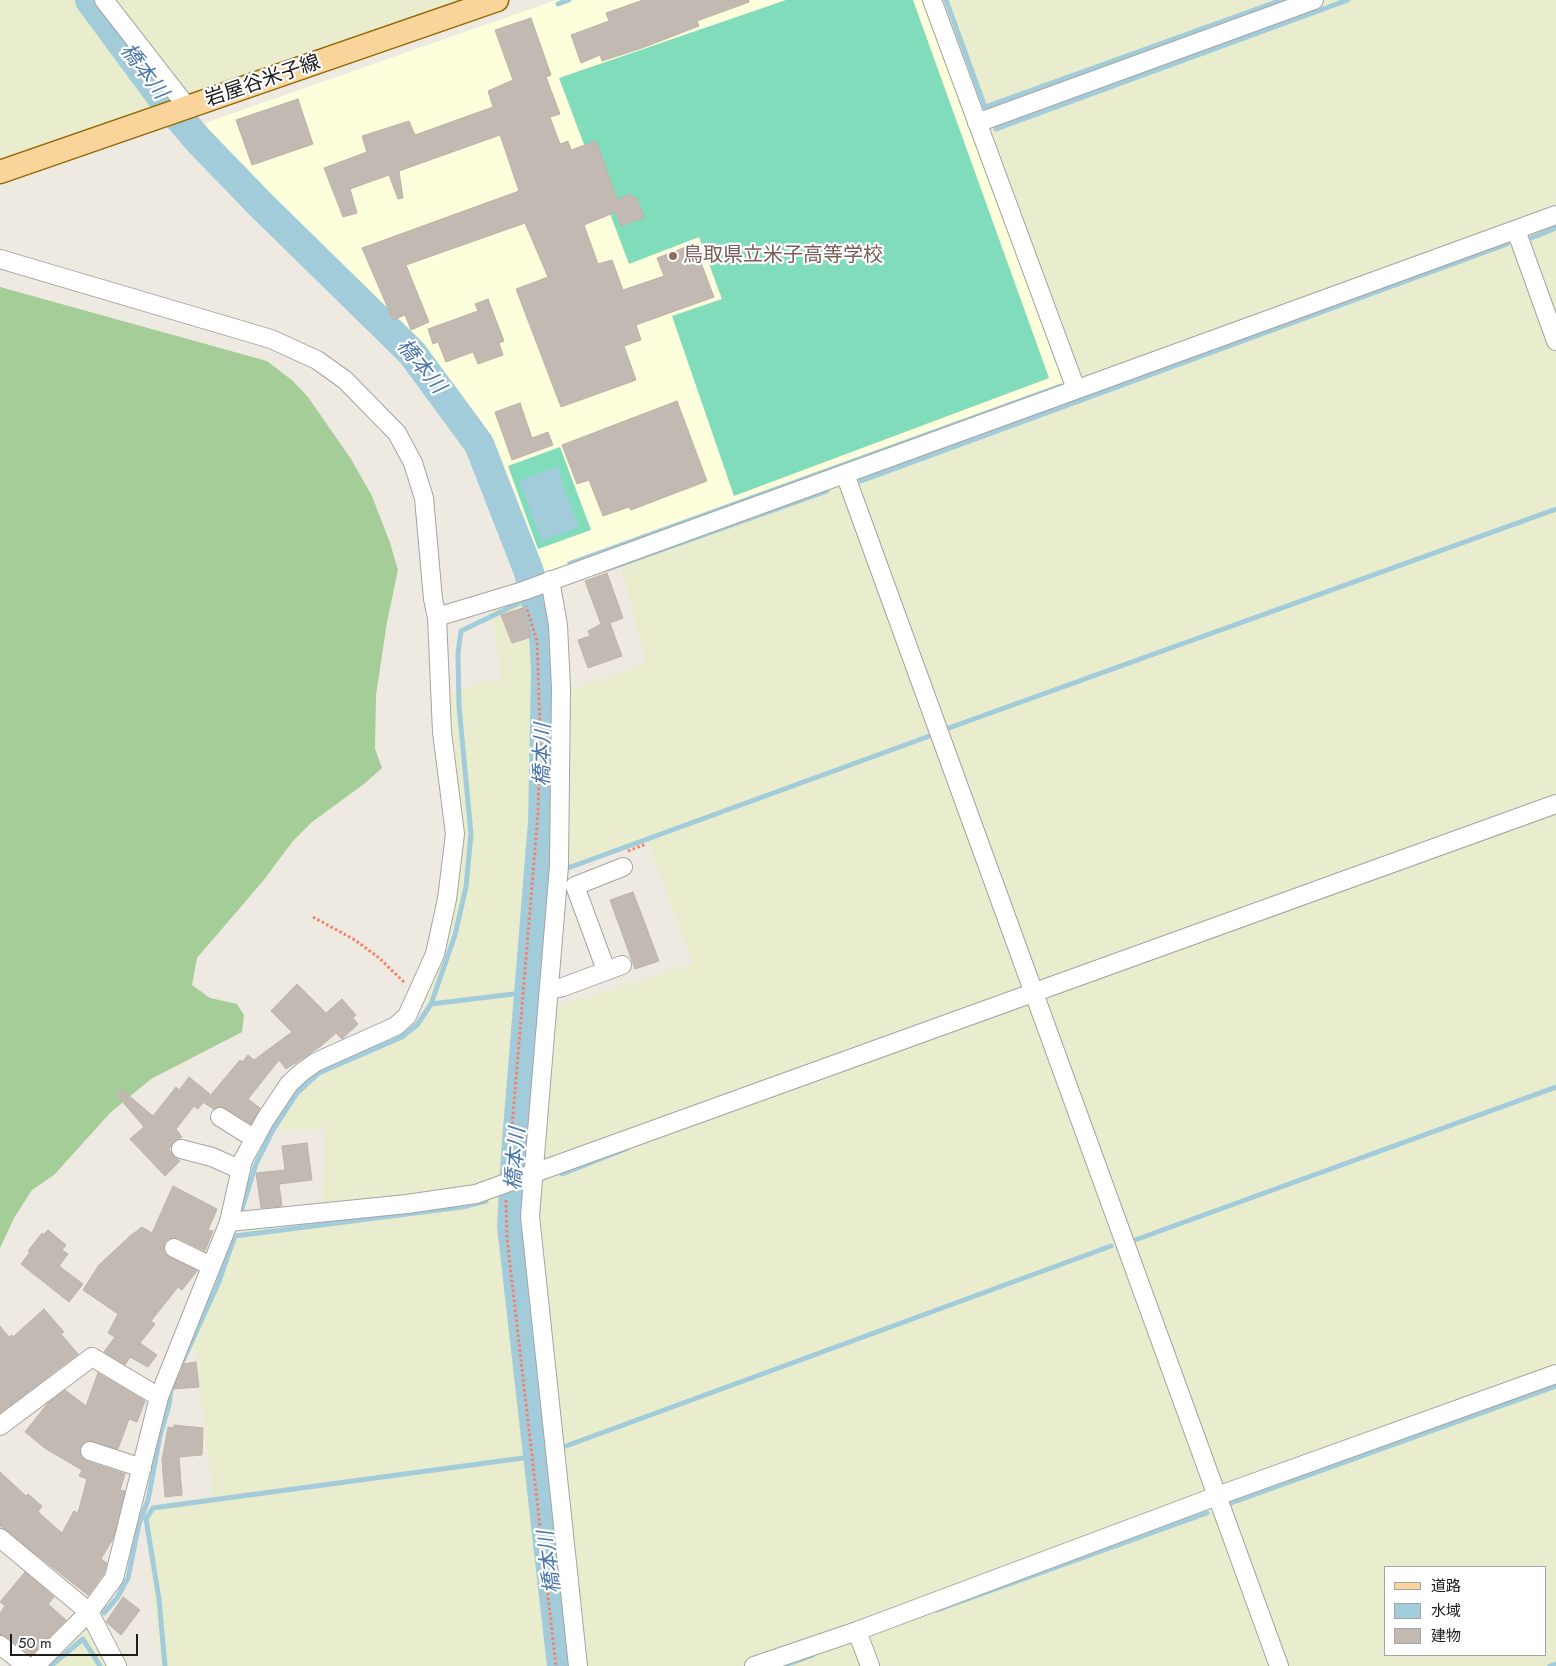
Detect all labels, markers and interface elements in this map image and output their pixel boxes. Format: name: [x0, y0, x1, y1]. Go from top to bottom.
water label: 橋本川: [114, 39, 172, 105]
street label: 岩屋谷米子線: [202, 51, 324, 113]
place label: 鳥取県立米子高等学校: [683, 244, 883, 268]
marker: 鳥取県立米子高等学校: [667, 250, 679, 262]
water label: 橋本川: [390, 335, 450, 399]
water label: 橋本川: [531, 723, 557, 787]
water label: 橋本川: [502, 1127, 532, 1191]
water label: 橋本川: [535, 1529, 567, 1595]
legend: [1384, 1566, 1546, 1656]
text: 道路: [1431, 1575, 1461, 1597]
text: 水域: [1431, 1600, 1461, 1622]
scale bar: [12, 1624, 140, 1656]
text: 建物: [1431, 1625, 1461, 1647]
text: 50 m: [18, 1632, 52, 1654]

